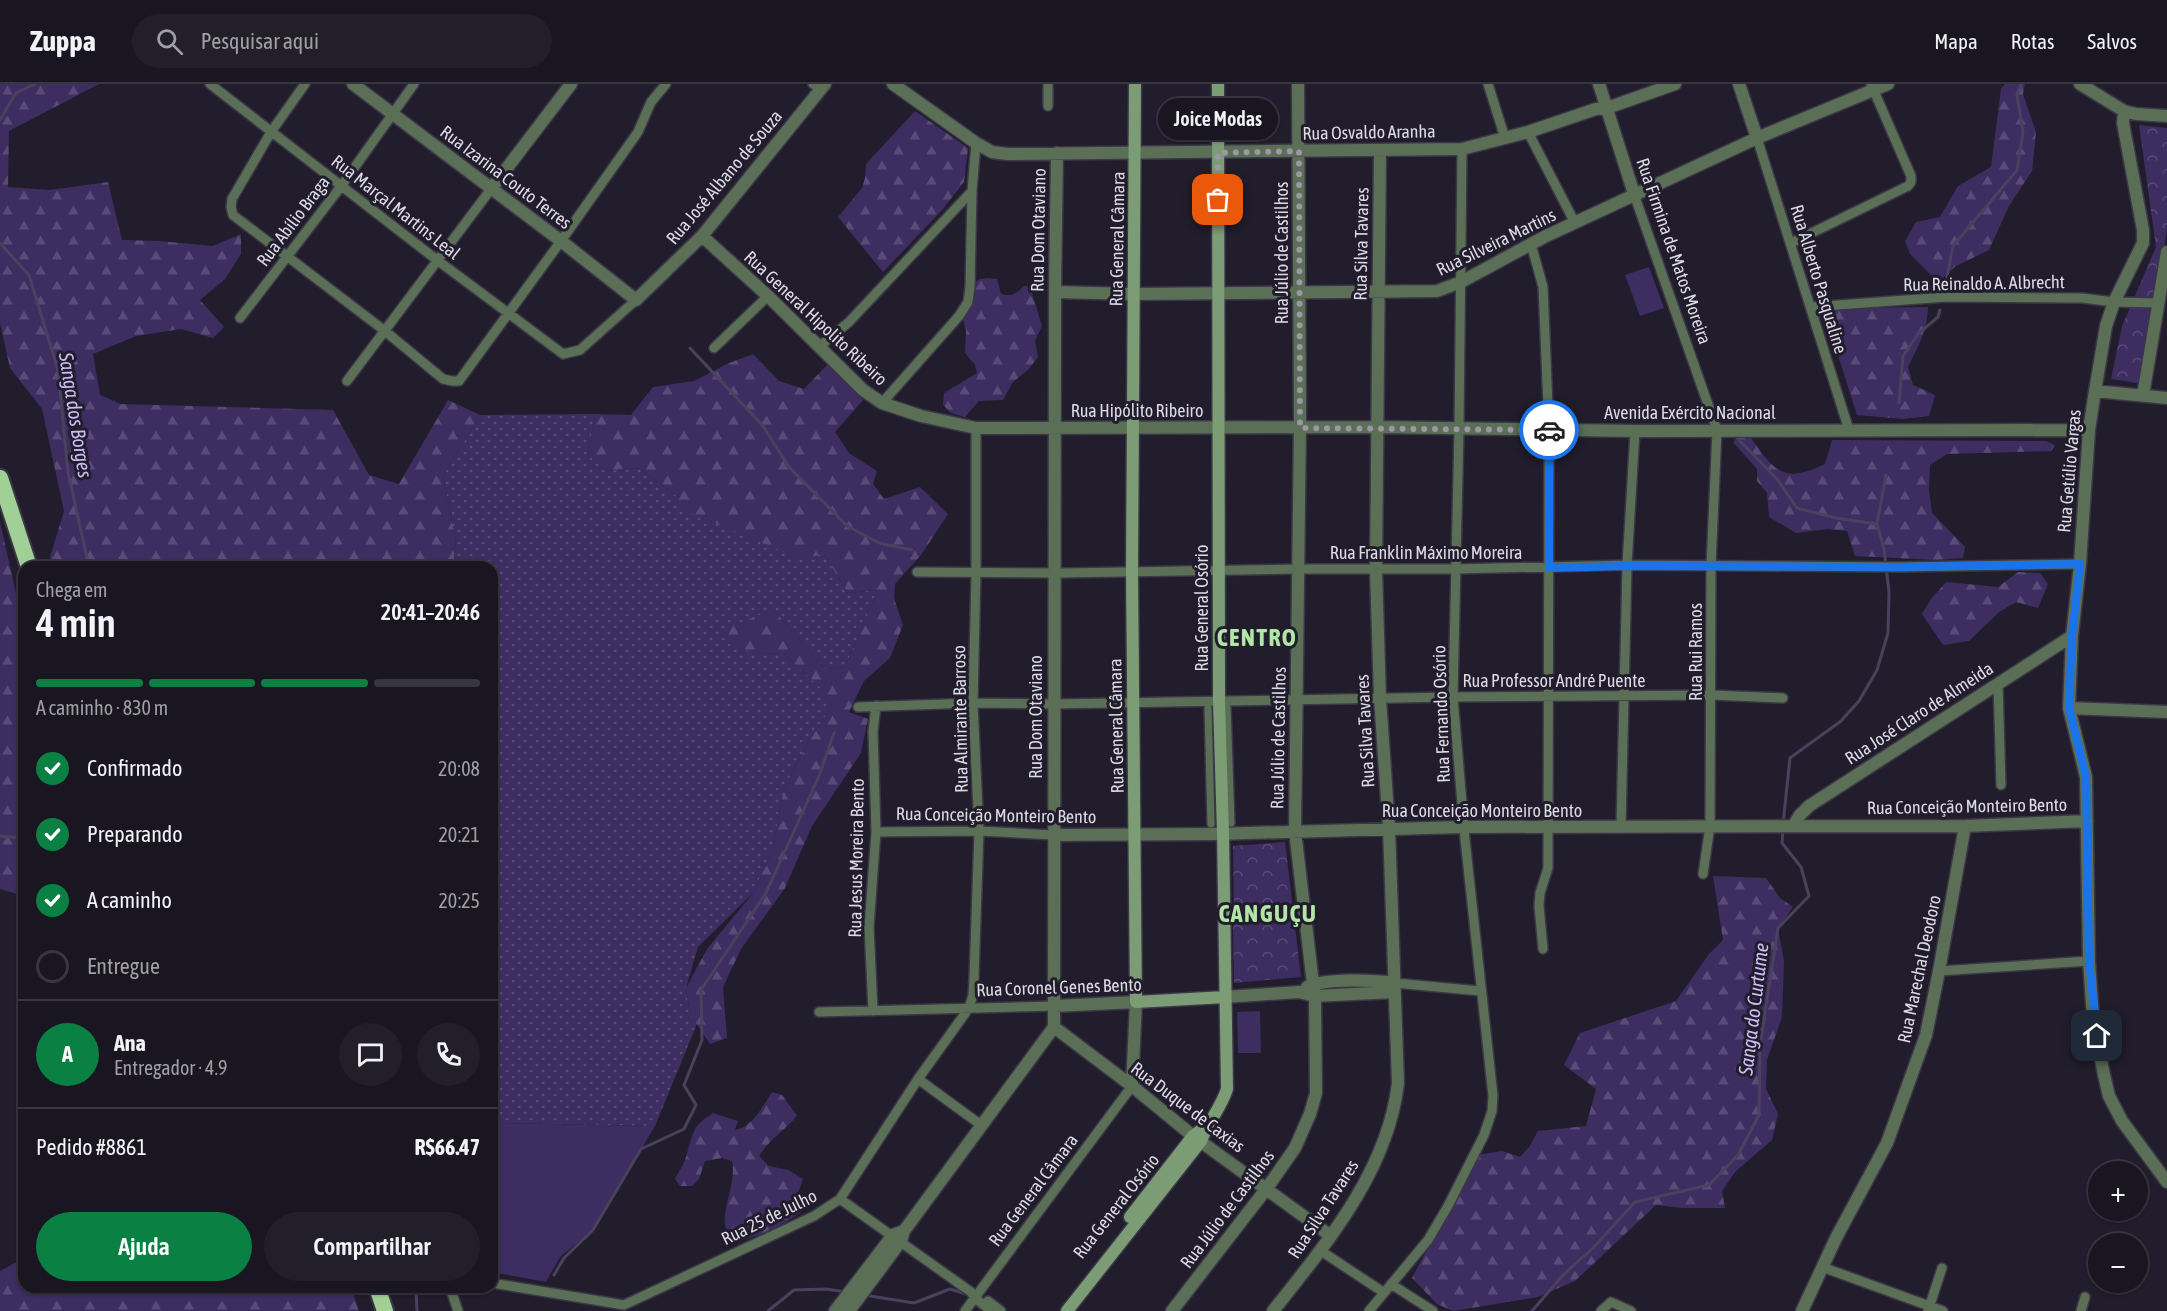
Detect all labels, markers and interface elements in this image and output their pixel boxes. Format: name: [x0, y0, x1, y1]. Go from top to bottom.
search box: [132, 14, 552, 68]
text: Zuppa: [30, 25, 96, 57]
icon: search: [153, 25, 186, 58]
text: Pesquisar aqui: [201, 28, 319, 54]
text: Mapa: [1934, 29, 1978, 53]
text: Rotas: [2011, 29, 2054, 53]
text: Salvos: [2087, 29, 2137, 53]
callout: Joice Modas: [1158, 98, 1278, 140]
street label: Rua José Albano de Souza: [662, 106, 786, 248]
text: Joice Modas: [1174, 107, 1262, 130]
street label: Rua Osvaldo Aranha: [1302, 120, 1436, 144]
street label: Rua Izarina Couto Terres: [436, 121, 576, 233]
street label: Rua Marçal Martins Leal: [328, 150, 465, 264]
street label: Rua Firmina de Matos Moreira: [1632, 155, 1716, 347]
street label: Rua Dom Otaviano: [1026, 168, 1050, 292]
street label: Rua General Câmara: [1105, 171, 1129, 307]
street label: Rua Abílio Braga: [252, 172, 334, 270]
pin: [1192, 174, 1243, 225]
street label: Rua Júlio de Castilhos: [1271, 182, 1292, 324]
icon: bag: [1201, 183, 1234, 216]
street label: Rua Silva Tavares: [1350, 187, 1372, 301]
street label: Rua Alberto Pasqualine: [1786, 202, 1852, 356]
street label: Rua Silveira Martins: [1433, 204, 1559, 280]
street label: Rua General Hipolito Ribeiro: [740, 246, 892, 390]
street label: Rua Reinaldo A. Albrecht: [1903, 271, 2065, 295]
water label: Sanga dos Borges: [55, 350, 97, 479]
street label: Rua Hipólito Ribeiro: [1071, 400, 1203, 421]
courier: [1519, 400, 1579, 460]
street label: Avenida Exército Nacional: [1604, 402, 1776, 423]
street label: Rua Getúlio Vargas: [2053, 409, 2085, 533]
icon: car: [1533, 414, 1566, 447]
street label: Rua Franklin Máximo Moreira: [1330, 542, 1522, 563]
street label: Rua General Osório: [1191, 545, 1212, 671]
text: Chega em: [36, 578, 108, 601]
text: 20:41–20:46: [381, 599, 480, 625]
text: 4 min: [36, 601, 116, 645]
street label: Rua Rui Ramos: [1685, 603, 1706, 701]
district label: CENTRO: [1217, 624, 1297, 651]
street label: Rua Almirante Barroso: [948, 645, 972, 793]
street label: Rua Fernando Osório: [1428, 645, 1454, 783]
street label: Rua Dom Otaviano: [1025, 655, 1046, 779]
street label: Rua José Claro de Almeida: [1841, 657, 1997, 769]
street label: Rua General Câmara: [1104, 658, 1128, 794]
street label: Rua Júlio de Castilhos: [1266, 667, 1290, 809]
street label: Rua Professor André Puente: [1463, 670, 1645, 691]
street label: Rua Silva Tavares: [1352, 674, 1378, 788]
text: A caminho · 830 m: [36, 696, 168, 719]
icon: check: [36, 752, 69, 785]
text: Confirmado: [87, 755, 182, 781]
text: 20:08: [438, 757, 480, 780]
street label: Rua Jesus Moreira Bento: [844, 778, 868, 938]
street label: Rua Conceição Monteiro Bento: [1867, 794, 2067, 818]
street label: Rua Conceição Monteiro Bento: [1382, 800, 1582, 821]
street label: Rua Conceição Monteiro Bento: [896, 803, 1096, 827]
icon: check: [36, 818, 69, 851]
text: Preparando: [87, 821, 183, 847]
text: 20:21: [438, 823, 480, 846]
icon: check: [36, 884, 69, 917]
text: A caminho: [87, 887, 172, 913]
text: 20:25: [438, 889, 480, 912]
street label: Rua Marechal Deodoro: [1893, 893, 1945, 1045]
district label: CANGUÇU: [1218, 900, 1318, 927]
water label: Sanga do Curtume: [1733, 941, 1773, 1078]
text: Entregue: [87, 953, 160, 979]
street label: Rua Coronel Genes Bento: [976, 974, 1142, 1000]
pin: [2071, 1010, 2122, 1061]
icon: home: [2080, 1019, 2113, 1052]
button: chat: [339, 1023, 402, 1086]
button: phone: [417, 1023, 480, 1086]
text: Ana: [114, 1030, 146, 1056]
text: A: [62, 1041, 73, 1067]
text: Entregador · 4.9: [114, 1056, 227, 1079]
street label: Rua Duque de Caxias: [1127, 1057, 1249, 1157]
street label: Rua General Câmara: [984, 1130, 1082, 1250]
text: Pedido #8861: [36, 1134, 147, 1160]
text: R$66.47: [414, 1134, 480, 1160]
street label: Rua Júlio de Castilhos: [1176, 1146, 1278, 1272]
street label: Rua General Osório: [1069, 1150, 1163, 1262]
street label: Rua Silva Tavares: [1283, 1156, 1363, 1262]
map controls: [2088, 1161, 2148, 1293]
button: +: [2088, 1161, 2148, 1221]
street label: Rua 25 de Julho: [718, 1185, 820, 1249]
button: Ajuda: [36, 1212, 252, 1281]
button: Compartilhar: [264, 1212, 480, 1281]
button: −: [2088, 1233, 2148, 1293]

